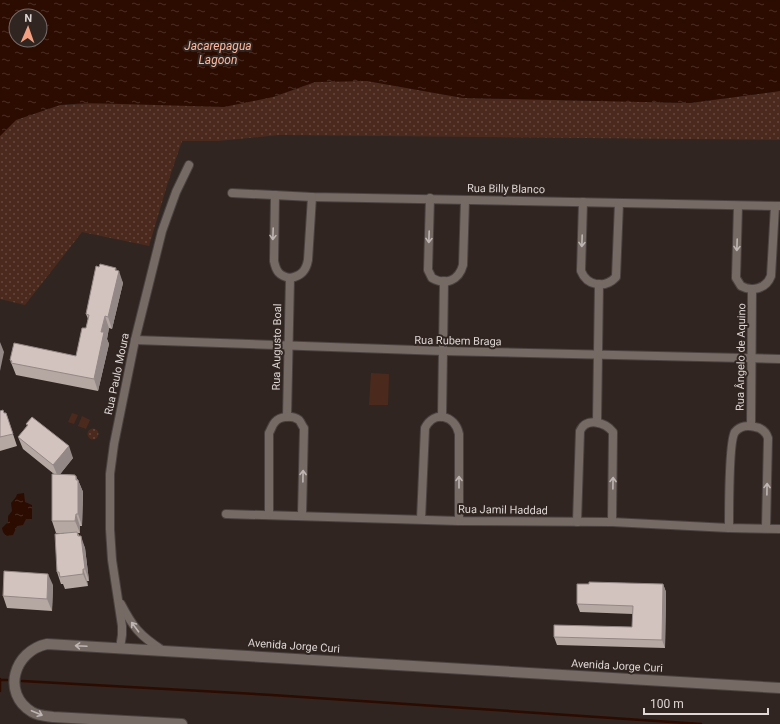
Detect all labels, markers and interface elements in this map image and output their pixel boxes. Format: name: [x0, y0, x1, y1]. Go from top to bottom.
north arrow: [8, 8, 48, 48]
text: N: [24, 12, 33, 25]
water label: Jacarepagua Lagoon: [184, 39, 252, 67]
street label: Rua Billy Blanco: [467, 182, 545, 196]
one-way arrow: [270, 227, 277, 240]
one-way arrow: [425, 230, 432, 243]
one-way arrow: [578, 234, 586, 247]
one-way arrow: [733, 238, 741, 251]
street label: Rua Augusto Boal: [270, 303, 284, 391]
street label: Rua Ângelo de Aquino: [734, 303, 748, 411]
street label: Rua Paulo Moura: [102, 332, 132, 416]
street label: Rua Rubem Braga: [414, 334, 502, 348]
one-way arrow: [299, 470, 307, 483]
one-way arrow: [455, 476, 463, 489]
one-way arrow: [609, 477, 617, 490]
one-way arrow: [763, 483, 771, 496]
street label: Rua Jamil Haddad: [458, 503, 548, 517]
one-way arrow: [131, 621, 139, 632]
street label: Avenida Jorge Curi: [248, 636, 340, 656]
one-way arrow: [75, 642, 88, 649]
street label: Avenida Jorge Curi: [571, 657, 663, 675]
scale bar: [644, 690, 768, 716]
text: 100 m: [650, 697, 684, 711]
one-way arrow: [31, 710, 43, 717]

